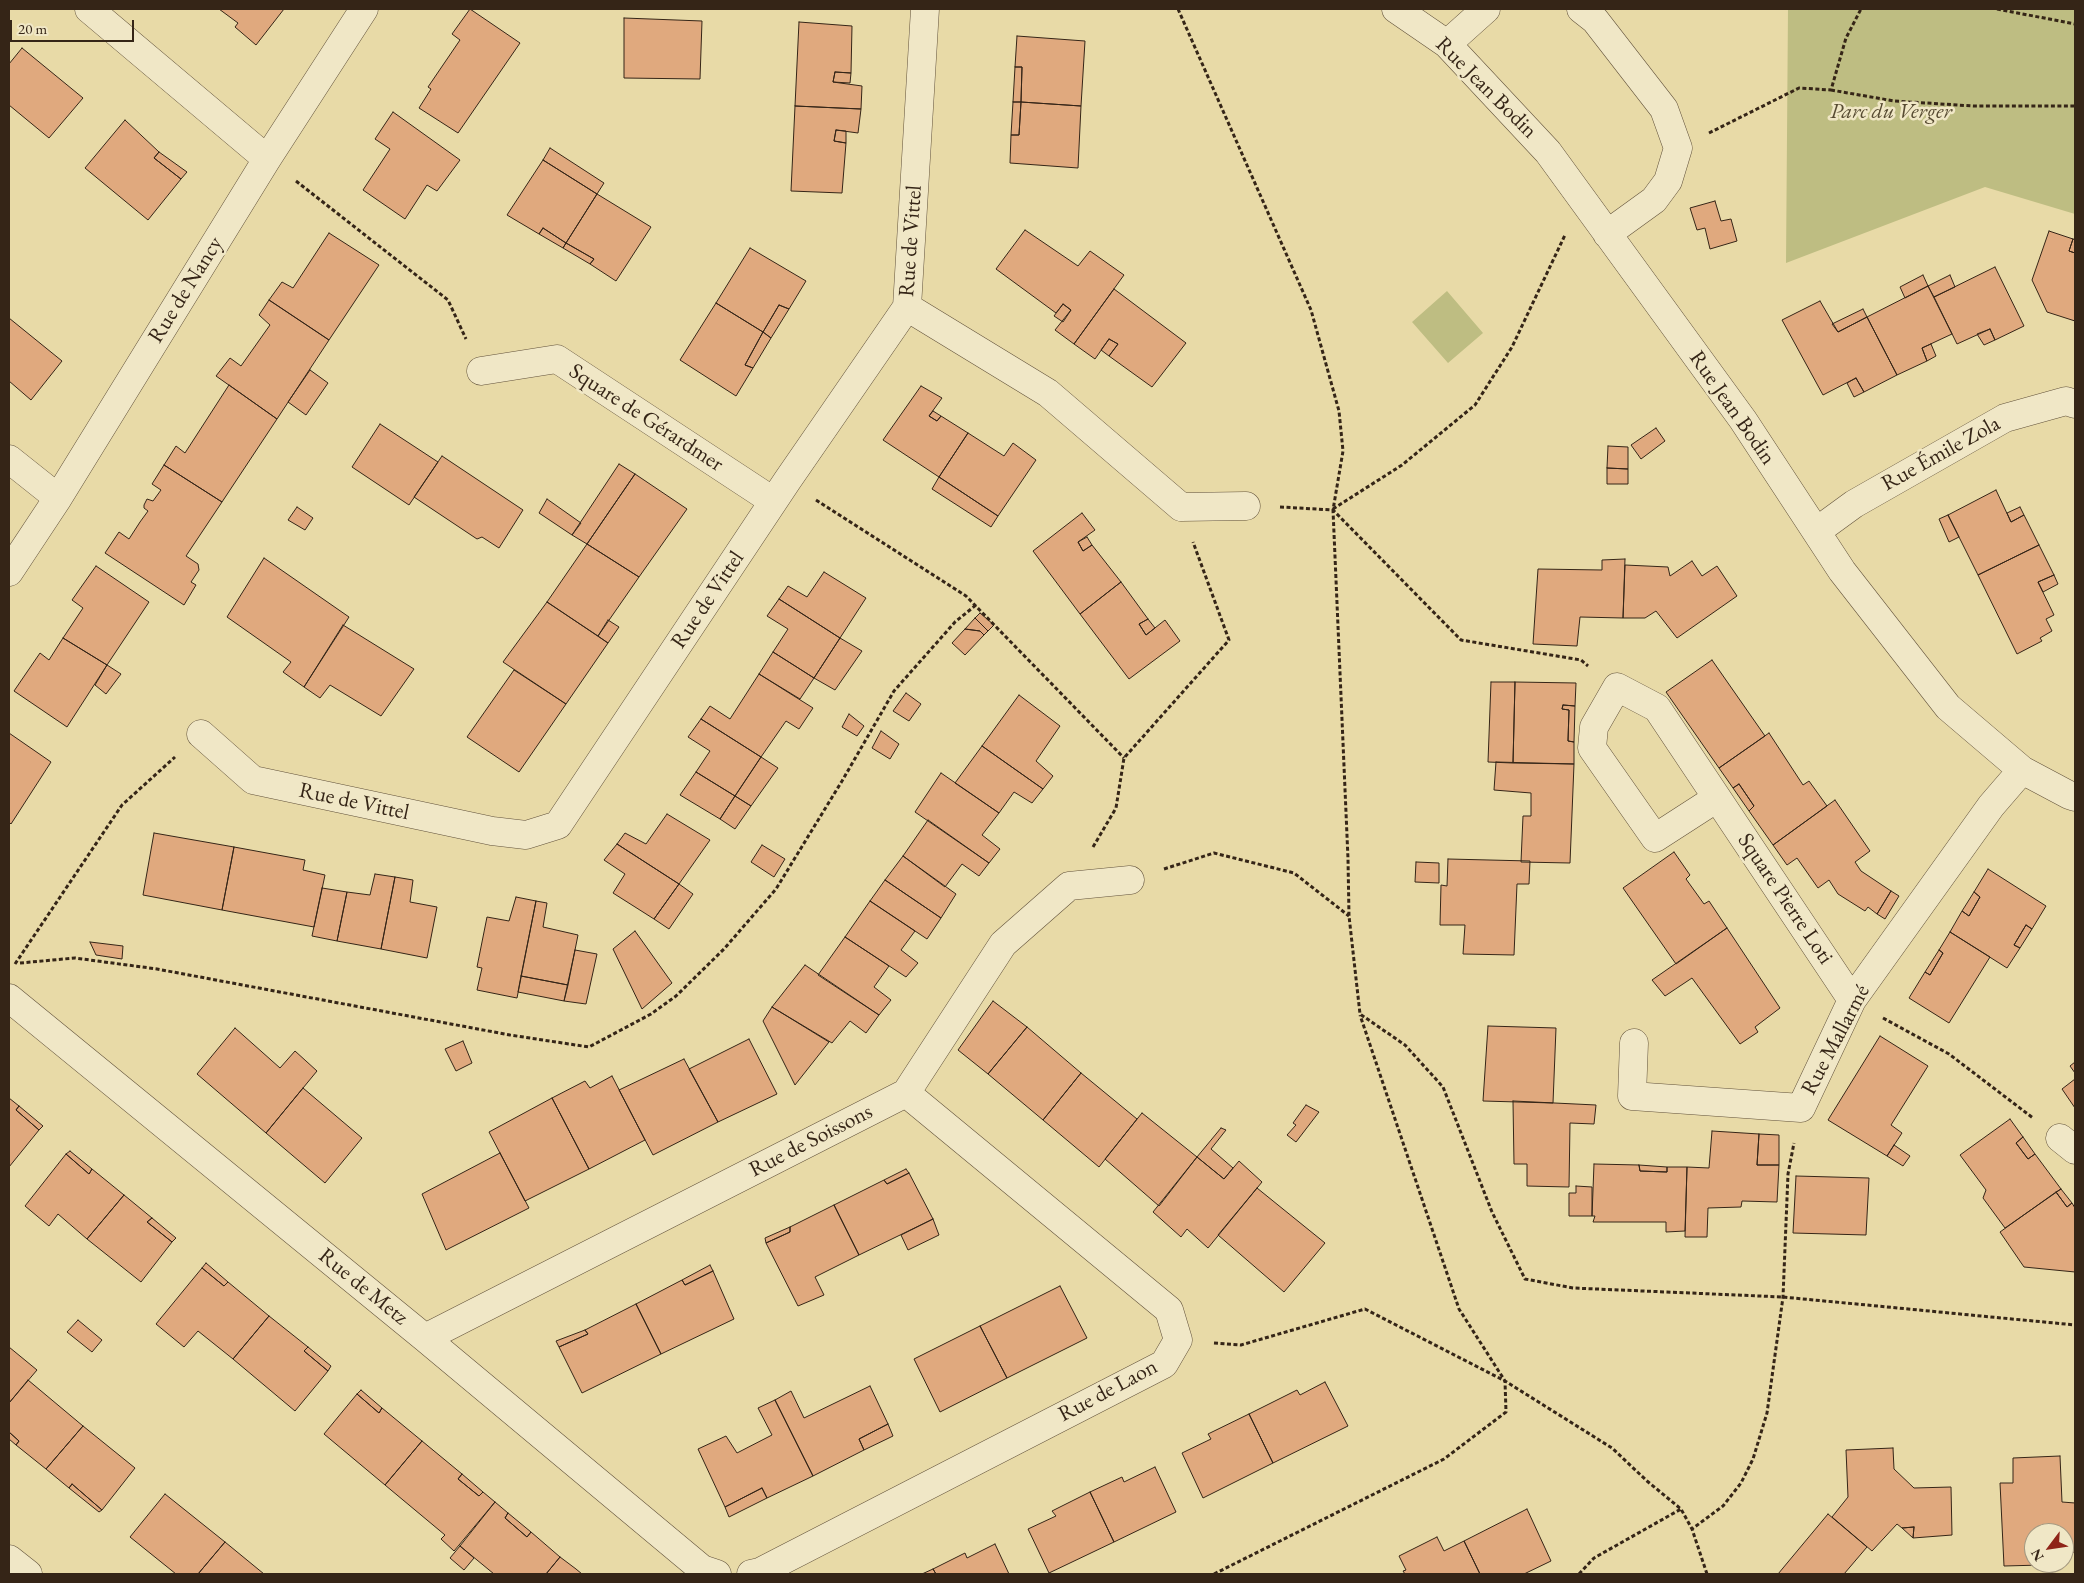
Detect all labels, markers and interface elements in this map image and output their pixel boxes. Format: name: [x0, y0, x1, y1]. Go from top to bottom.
scale bar: [12, 10, 136, 42]
text: 20 m: [18, 19, 47, 38]
street label: Rue Jean Bodin: [1430, 32, 1542, 144]
park label: Parc du Verger: [1830, 99, 1952, 125]
street label: Rue de Vittel: [894, 184, 928, 298]
street label: Rue de Nancy: [143, 232, 229, 348]
street label: Rue Jean Bodin: [1683, 346, 1781, 470]
street label: Square de Gérardmer: [564, 358, 728, 478]
street label: Rue Émile Zola: [1877, 411, 2005, 497]
street label: Rue de Vittel: [666, 546, 750, 654]
street label: Rue de Vittel: [297, 777, 411, 827]
street label: Square Pierre Loti: [1731, 829, 1839, 969]
street label: Rue Mallarmé: [1796, 980, 1876, 1100]
street label: Rue de Soissons: [745, 1099, 877, 1183]
street label: Rue de Metz: [313, 1243, 413, 1331]
street label: Rue de Laon: [1054, 1354, 1162, 1428]
north arrow: [2024, 1523, 2074, 1573]
text: N: [2026, 1546, 2048, 1565]

